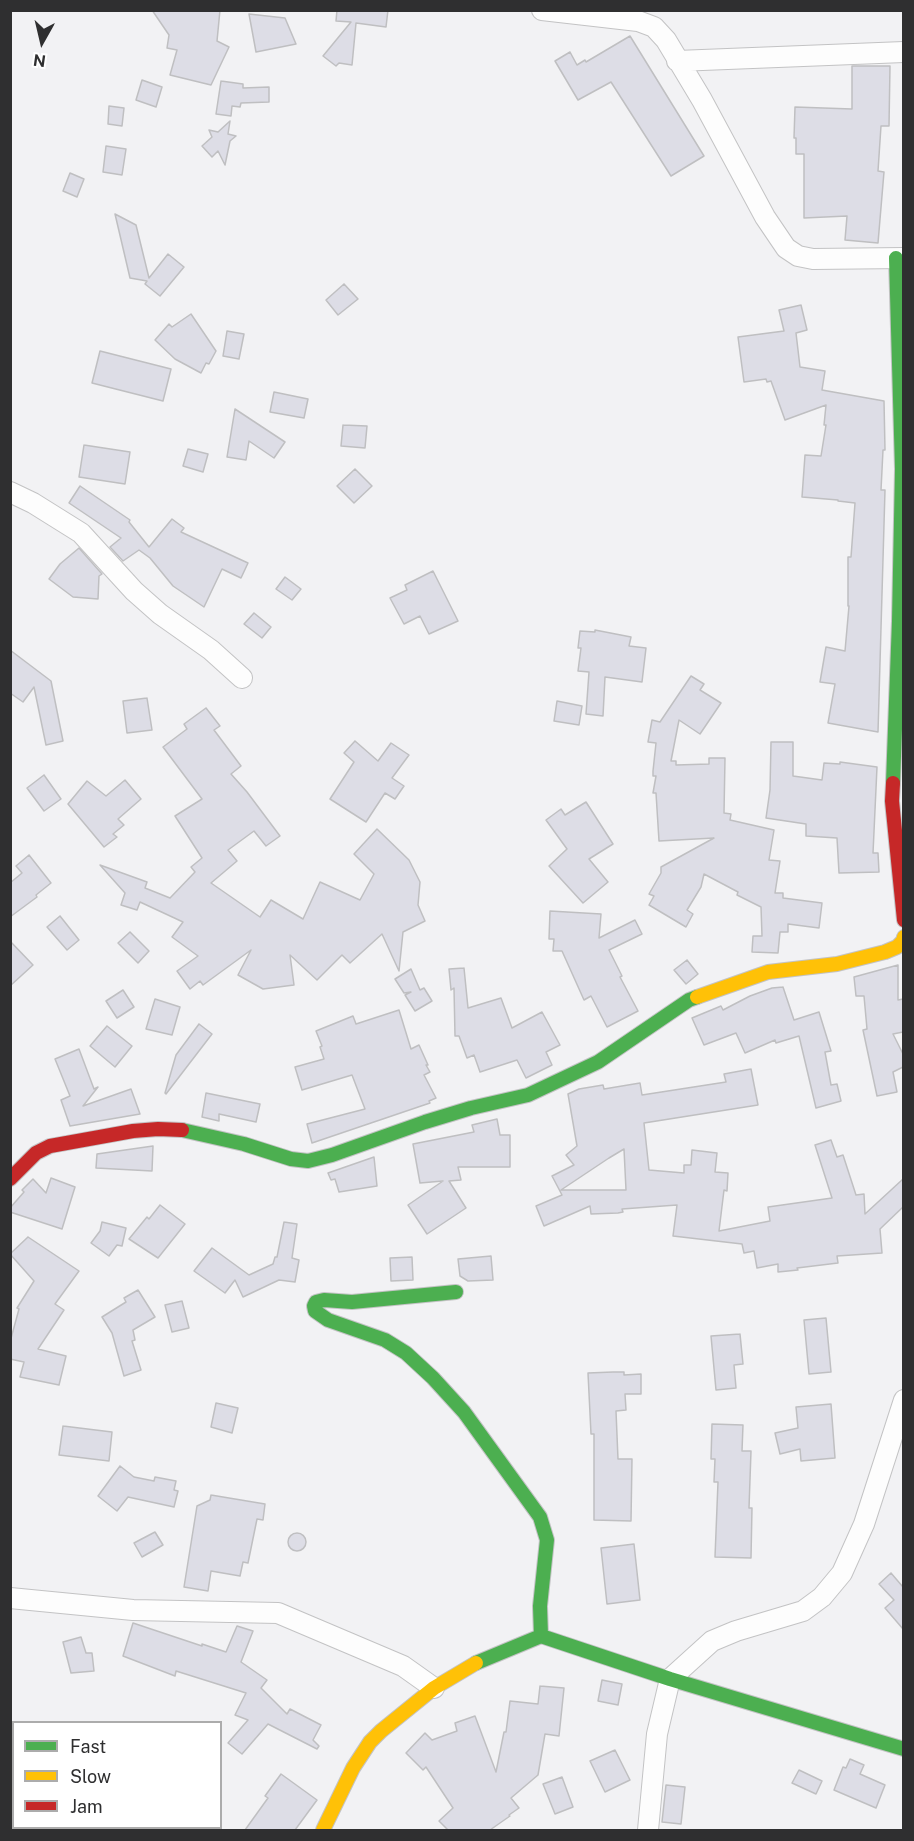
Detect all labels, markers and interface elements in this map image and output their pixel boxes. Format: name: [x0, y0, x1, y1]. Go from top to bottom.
north arrow: [12, 12, 72, 72]
text: N: [32, 50, 47, 71]
legend: [12, 1721, 222, 1829]
text: Fast: [70, 1736, 106, 1757]
text: Slow: [70, 1766, 111, 1787]
text: Jam: [70, 1796, 103, 1817]

